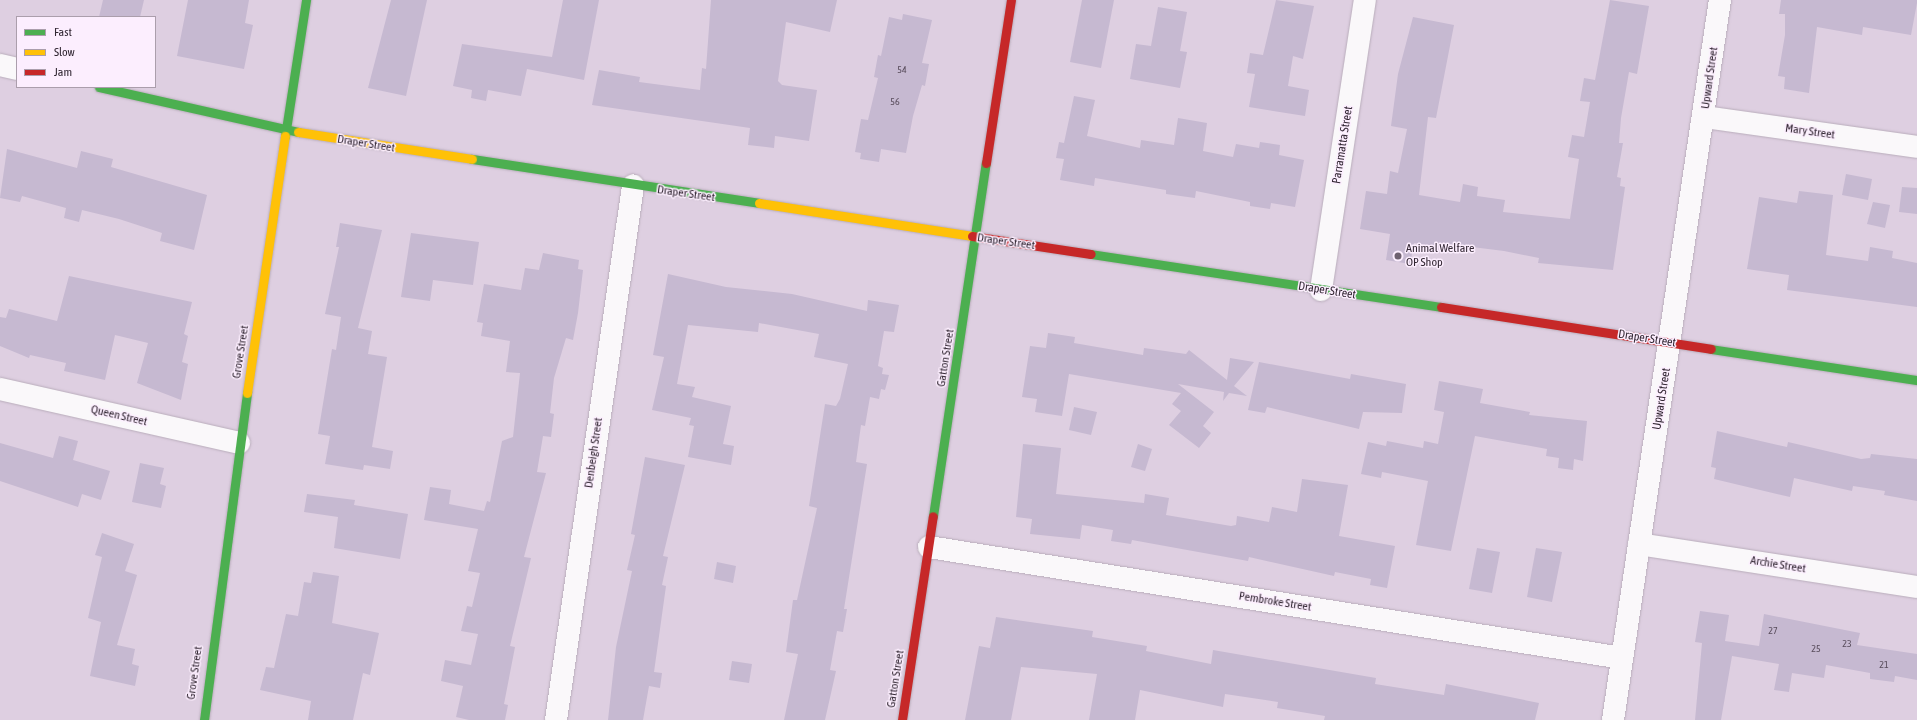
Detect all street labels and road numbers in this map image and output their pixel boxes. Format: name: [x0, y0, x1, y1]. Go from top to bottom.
street label: Upward Street: [1699, 46, 1721, 110]
street label: Parramatta Street: [1330, 105, 1356, 185]
street label: Mary Street: [1784, 121, 1836, 143]
street label: Draper Street: [336, 132, 396, 156]
street label: Draper Street: [656, 183, 716, 205]
street label: Draper Street: [976, 231, 1036, 253]
street label: Draper Street: [1297, 279, 1357, 303]
street label: Grove Street: [230, 324, 252, 380]
street label: Draper Street: [1617, 327, 1677, 351]
street label: Gatton Street: [934, 328, 958, 388]
street label: Upward Street: [1650, 367, 1674, 431]
street label: Queen Street: [89, 403, 149, 429]
street label: Denbeigh Street: [582, 417, 606, 489]
street label: Archie Street: [1749, 554, 1807, 576]
street label: Pembroke Street: [1238, 589, 1312, 615]
street label: Grove Street: [184, 645, 206, 701]
street label: Gatton Street: [884, 649, 908, 709]

